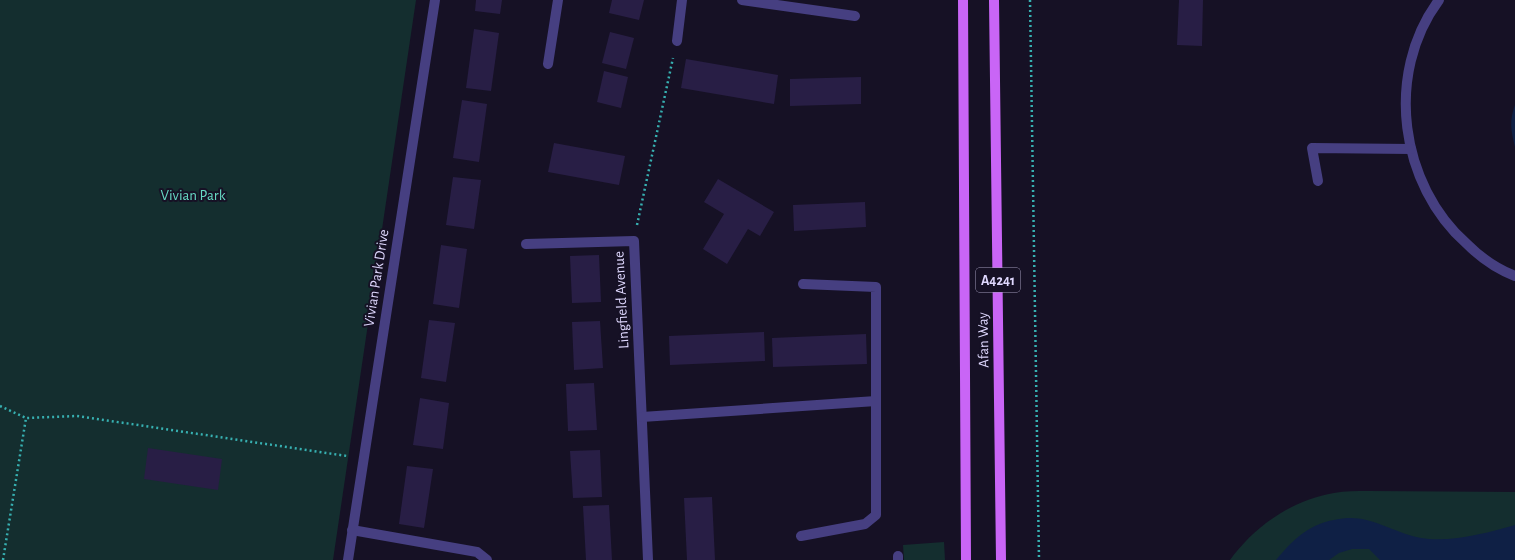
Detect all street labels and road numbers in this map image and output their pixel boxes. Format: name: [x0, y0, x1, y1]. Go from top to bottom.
street label: Vivian Park Drive: [361, 228, 392, 328]
street label: Lingfield Avenue: [611, 251, 632, 349]
road number: A4241: [976, 268, 1020, 292]
street label: Afan Way: [976, 311, 991, 368]

